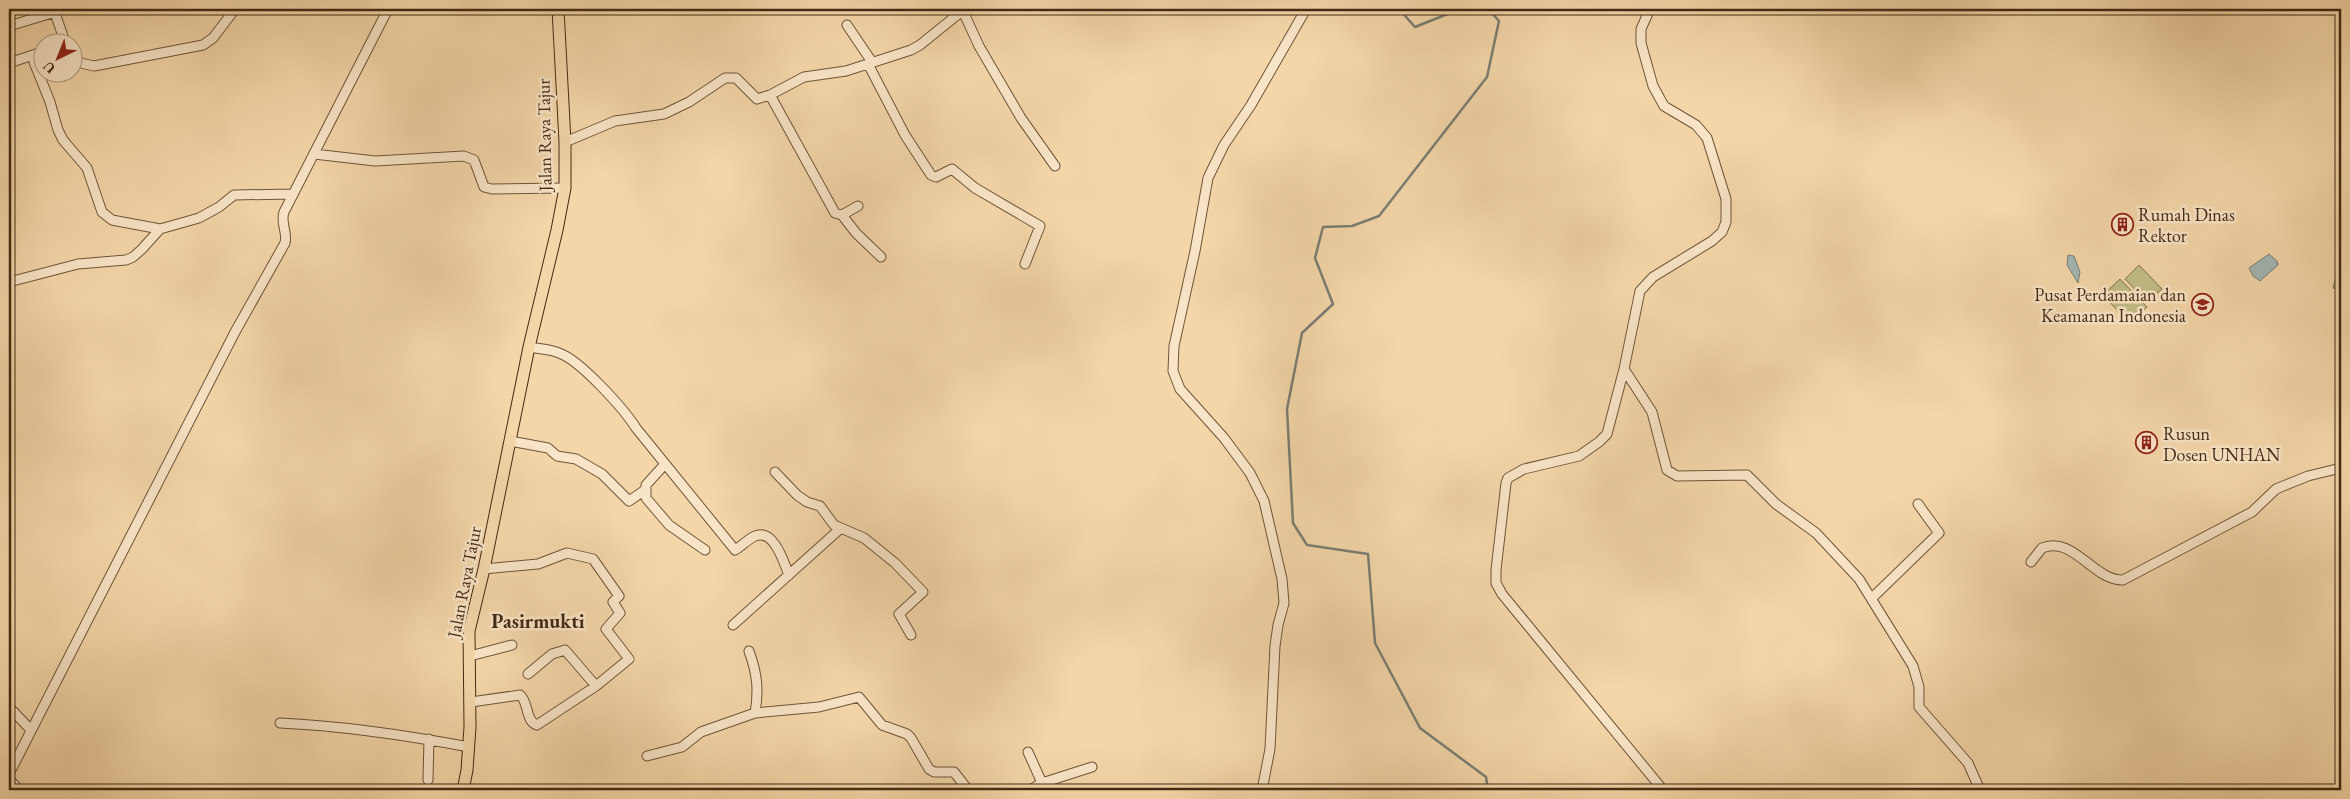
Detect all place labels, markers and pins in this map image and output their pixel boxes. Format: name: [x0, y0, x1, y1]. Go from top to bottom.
place label: Rumah Dinas Rektor: [2138, 203, 2235, 247]
building icon: Rumah Dinas Rektor: [2110, 212, 2134, 236]
place label: Pusat Perdamaian dan Keamanan Indonesia: [2034, 283, 2187, 327]
school or university icon: Pusat Perdamaian dan Keamanan Indonesia: [2190, 292, 2214, 316]
place label: Rusun Dosen UNHAN: [2163, 422, 2281, 466]
building icon: Rusun Dosen UNHAN: [2135, 431, 2159, 455]

